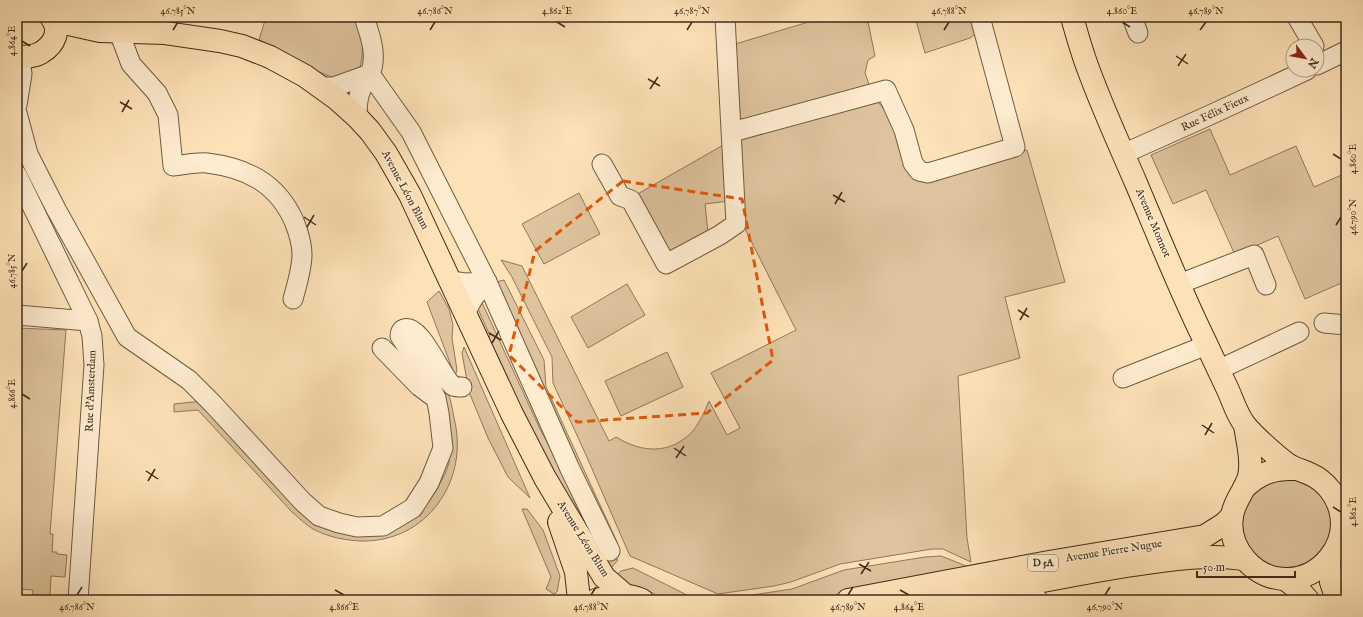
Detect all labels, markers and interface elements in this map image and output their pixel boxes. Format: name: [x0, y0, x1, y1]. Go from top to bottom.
text: 46.785°N: [161, 5, 196, 18]
text: 46.786°N: [417, 5, 453, 18]
text: 4.862°E: [542, 5, 572, 18]
text: 46.787°N: [674, 5, 710, 18]
text: 46.788°N: [931, 5, 967, 18]
text: 4.860°E: [1107, 5, 1137, 18]
text: 46.789°N: [1188, 5, 1224, 18]
text: 4.864°E: [6, 26, 19, 56]
north arrow: [1285, 38, 1325, 78]
text: N: [1304, 54, 1322, 71]
street label: Rue Félix Fieux: [1179, 91, 1252, 135]
text: 4.860°E: [1347, 144, 1360, 174]
street label: Avenue Léon Blum: [378, 147, 432, 232]
street label: Avenue Monnot: [1132, 185, 1174, 260]
text: 46.790°N: [1347, 198, 1360, 235]
text: 46.785°N: [6, 253, 19, 288]
street label: Rue d'Amsterdam: [83, 349, 99, 432]
text: 4.866°E: [6, 379, 19, 409]
street label: Avenue Léon Blum: [553, 497, 612, 580]
text: 4.862°E: [1347, 497, 1360, 527]
street label: Avenue Pierre Nugue: [1064, 536, 1163, 566]
scale bar: [1197, 553, 1295, 579]
road number: D 5A: [1028, 555, 1058, 571]
text: 50 m: [1203, 560, 1225, 575]
text: 46.786°N: [59, 601, 95, 614]
text: 4.866°E: [329, 601, 359, 614]
text: 46.788°N: [573, 601, 609, 614]
text: 46.789°N: [830, 601, 866, 614]
text: 4.864°E: [894, 601, 924, 614]
text: 46.790°N: [1087, 601, 1124, 614]

